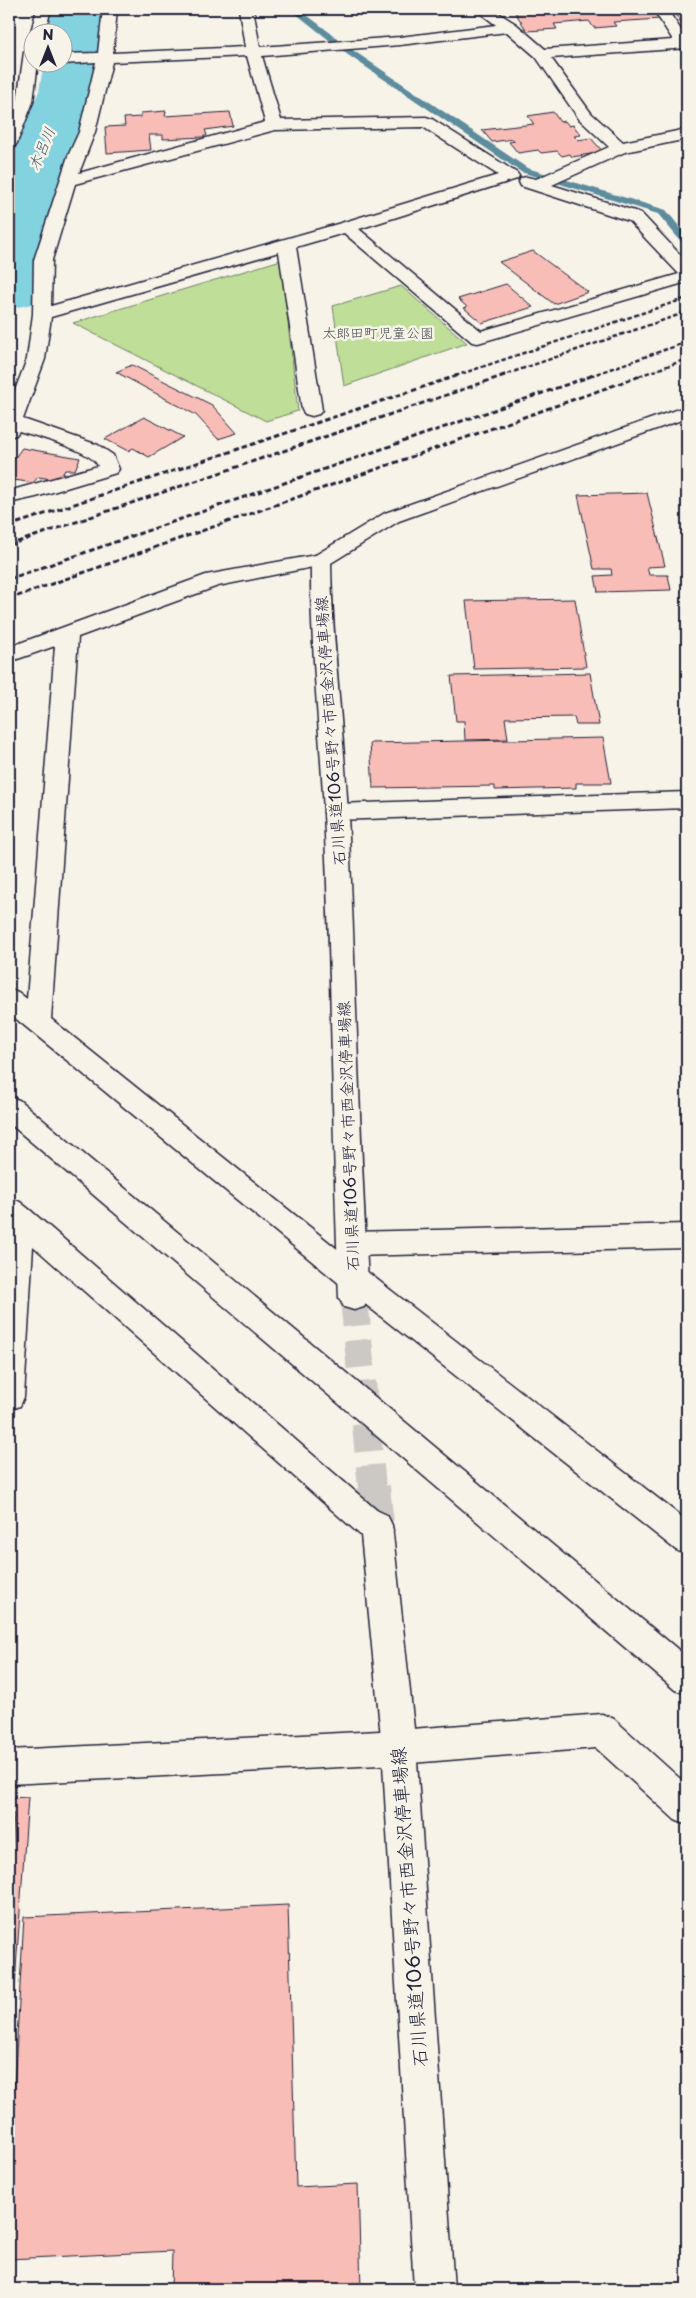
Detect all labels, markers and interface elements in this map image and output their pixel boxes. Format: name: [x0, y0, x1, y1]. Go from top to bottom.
north arrow: [22, 22, 72, 72]
text: N: [42, 24, 54, 45]
water label: 木呂川: [21, 123, 60, 174]
park label: 太郎田町児童公園: [322, 322, 434, 343]
street label: 石川県道106号野々市西金沢停車場線: [308, 596, 350, 867]
street label: 石川県道106号野々市西金沢停車場線: [330, 1001, 364, 1271]
street label: 石川県道106号野々市西金沢停車場線: [383, 1746, 433, 2068]

